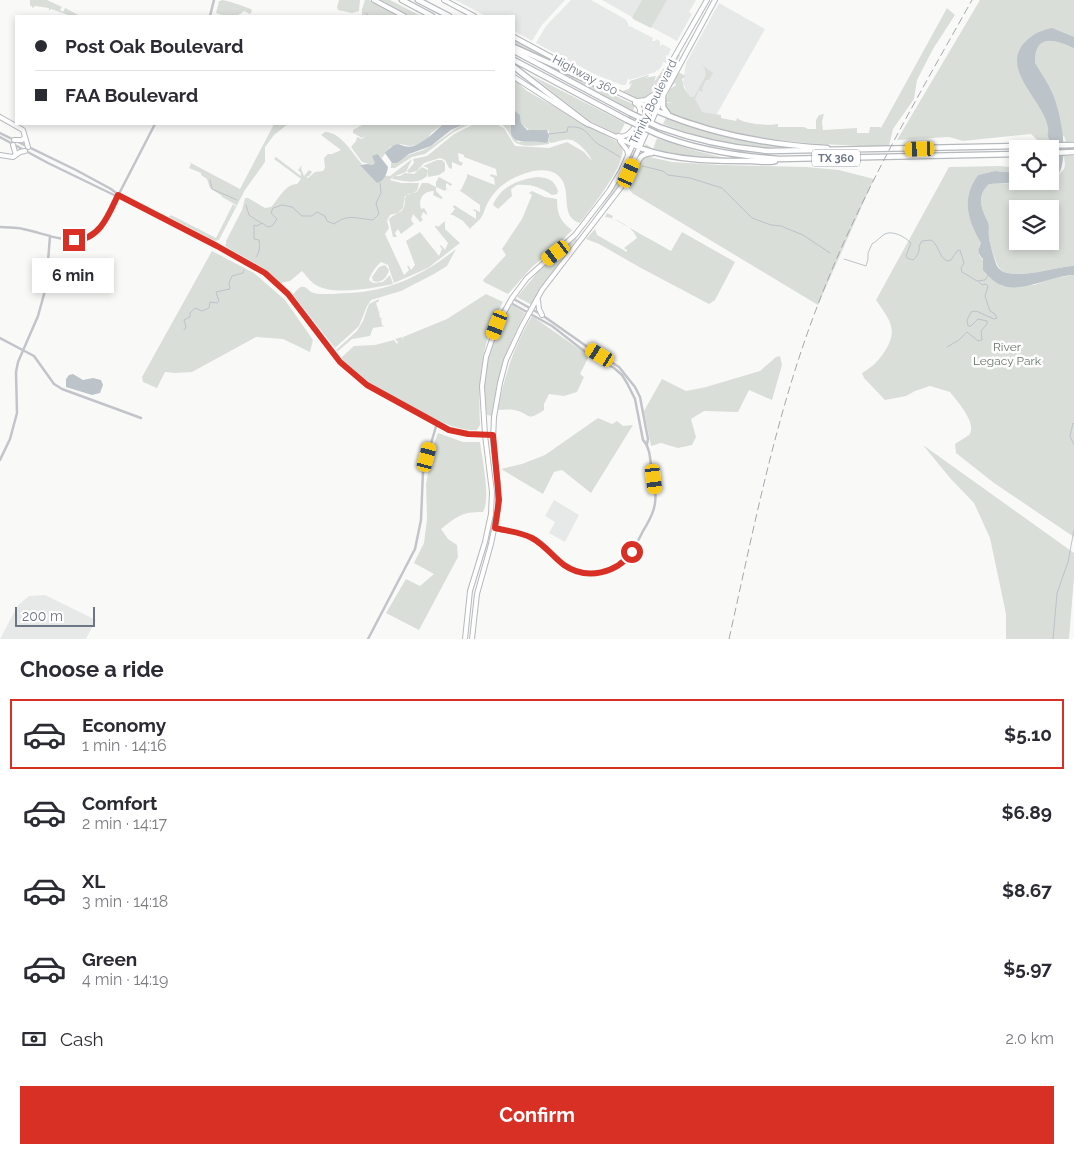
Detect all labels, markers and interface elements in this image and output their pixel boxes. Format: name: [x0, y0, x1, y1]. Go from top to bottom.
text: Post Oak Boulevard: [65, 35, 244, 57]
street label: Highway 360: [550, 52, 620, 98]
street label: Trinity Boulevard: [626, 57, 680, 147]
text: FAA Boulevard: [65, 84, 198, 106]
map controls: [1009, 140, 1059, 250]
button: locate: [1009, 140, 1059, 190]
car: [904, 141, 935, 157]
road number: TX 360: [812, 150, 860, 167]
car: [616, 156, 641, 190]
button: layers: [1009, 200, 1059, 250]
route end: [63, 229, 85, 251]
car: [539, 238, 572, 268]
callout: 6 min: [33, 258, 115, 292]
text: 6 min: [52, 266, 94, 285]
car: [484, 308, 509, 342]
park label: River Legacy Park: [973, 340, 1042, 368]
car: [583, 341, 616, 369]
car: [415, 441, 438, 473]
car: [644, 463, 663, 495]
route start: [621, 541, 643, 563]
scale bar: [15, 604, 95, 627]
text: 200 m: [22, 608, 63, 624]
text: Choose a ride: [20, 656, 164, 682]
icon: car: [22, 712, 67, 757]
text: Economy: [82, 714, 166, 736]
text: $5.10: [1004, 723, 1052, 745]
text: 1 min · 14:16: [82, 736, 167, 755]
icon: car: [22, 790, 67, 835]
text: Comfort: [82, 792, 157, 814]
text: $6.89: [1001, 801, 1052, 823]
text: 2 min · 14:17: [82, 814, 167, 833]
icon: car: [22, 868, 67, 913]
text: XL: [82, 870, 105, 892]
text: $8.67: [1002, 879, 1052, 901]
text: 3 min · 14:18: [82, 892, 168, 911]
icon: car: [22, 946, 67, 991]
text: Green: [82, 948, 137, 970]
text: $5.97: [1003, 957, 1052, 979]
text: 4 min · 14:19: [82, 970, 168, 989]
icon: cash: [20, 1025, 48, 1053]
text: Cash: [60, 1028, 104, 1050]
text: 2.0 km: [1006, 1029, 1054, 1048]
button: Confirm: [20, 1086, 1054, 1144]

